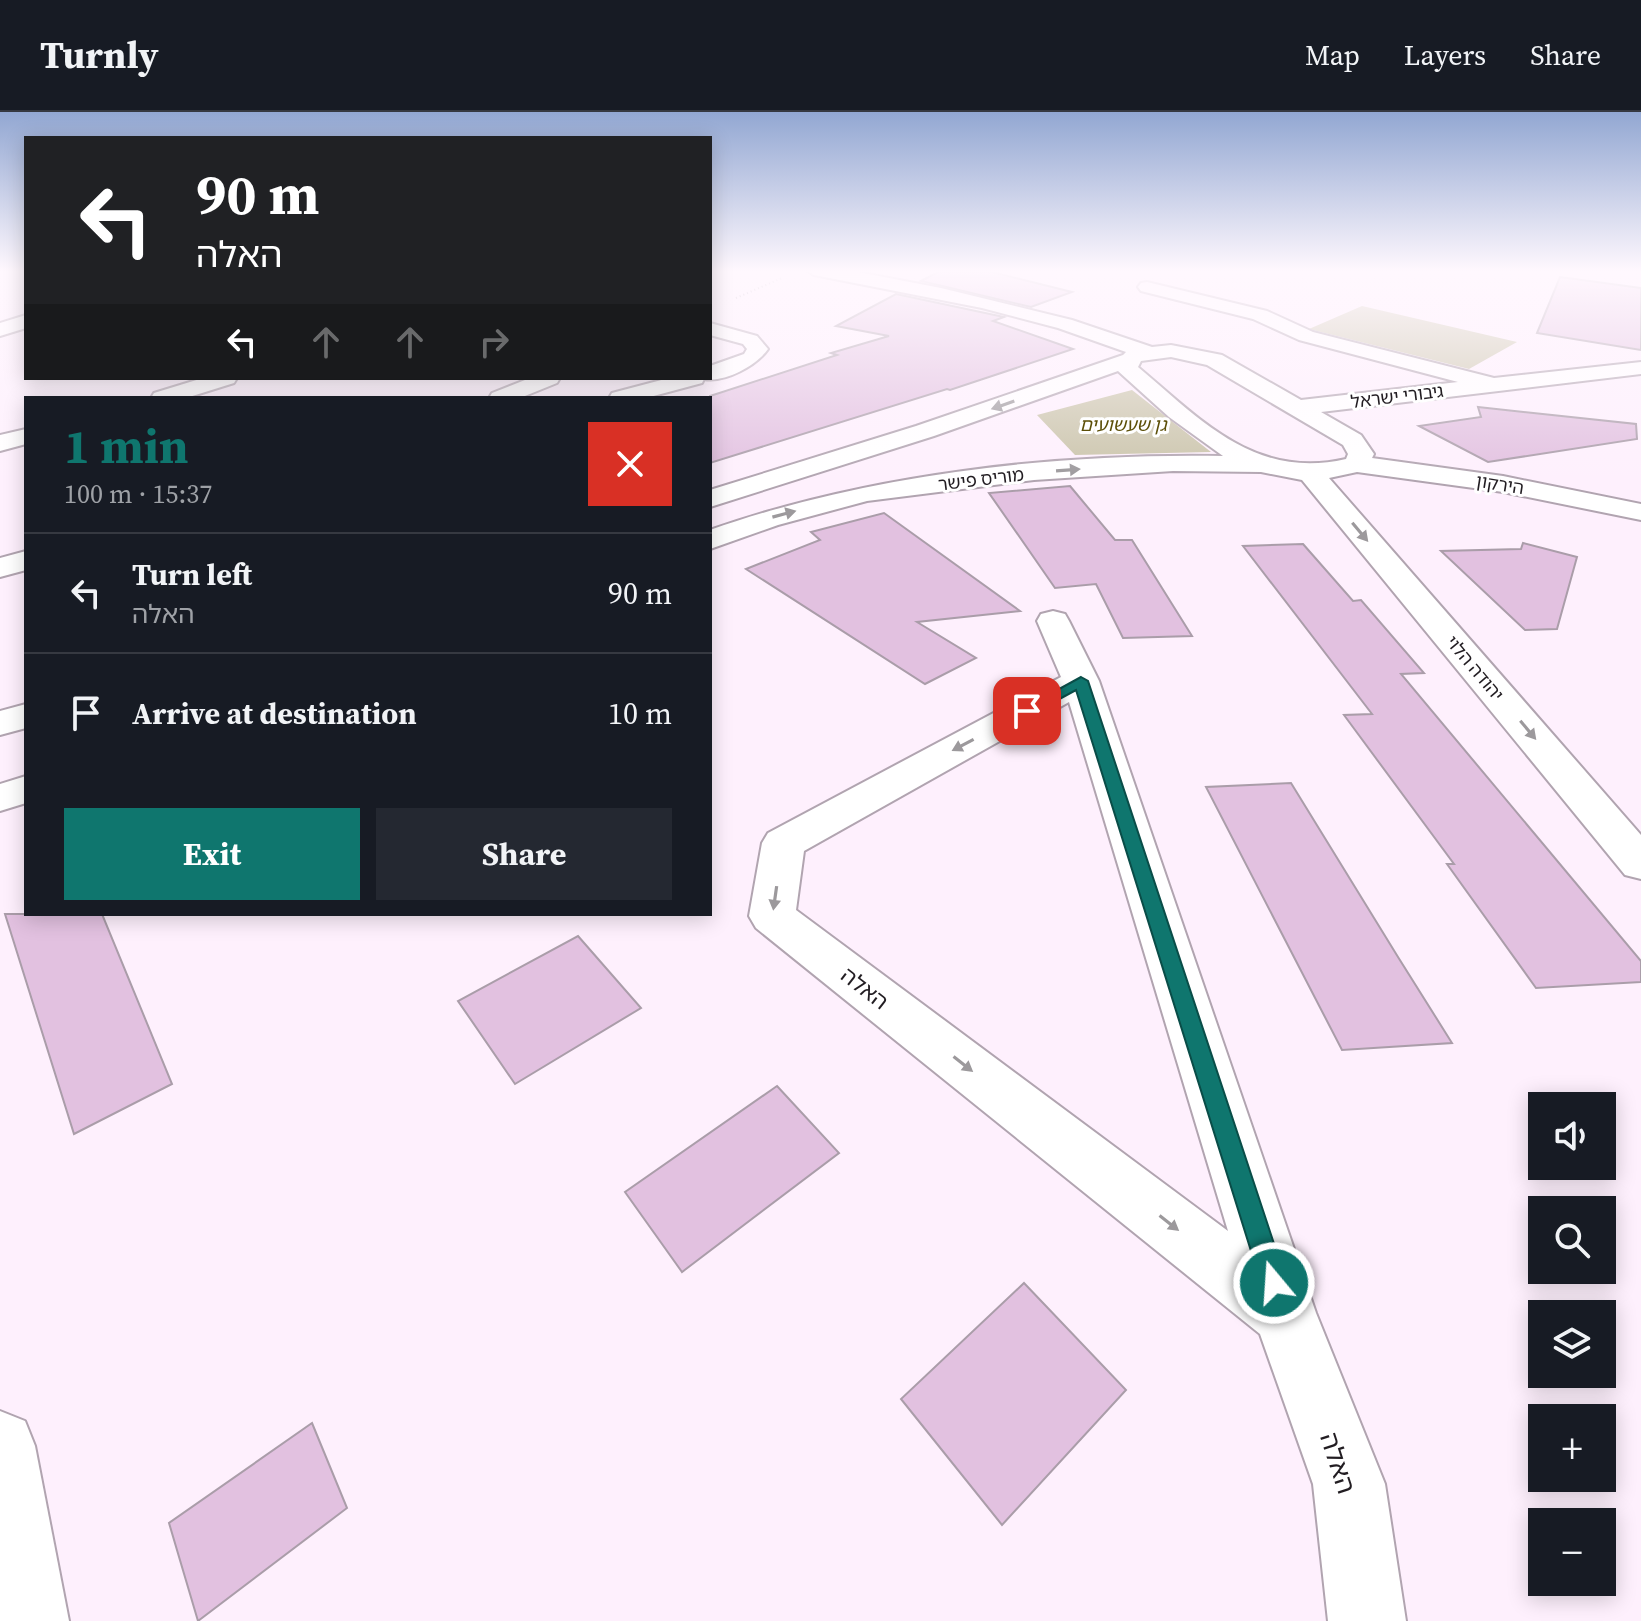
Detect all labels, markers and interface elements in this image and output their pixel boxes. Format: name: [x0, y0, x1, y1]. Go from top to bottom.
text: Turnly: [40, 29, 159, 81]
text: Map: [1305, 36, 1360, 74]
text: Layers: [1404, 36, 1486, 74]
text: Share: [1530, 36, 1601, 74]
text: 90 m: [196, 156, 319, 233]
icon: left: [64, 168, 168, 272]
text: האלה: [196, 230, 282, 279]
icon: left: [220, 320, 264, 364]
icon: ahead: [304, 320, 348, 364]
icon: ahead: [388, 320, 432, 364]
icon: right: [472, 320, 516, 364]
street label: גיבורי ישראל: [1349, 378, 1445, 414]
one-way arrow: [991, 399, 1015, 412]
park label: גן שעשועים: [1080, 412, 1168, 437]
text: 1 min: [64, 413, 189, 479]
button: close: [588, 422, 672, 506]
street label: מוריס פישר: [937, 461, 1025, 497]
one-way arrow: [1056, 463, 1081, 476]
street label: הירקון: [1474, 468, 1526, 500]
text: 100 m · 15:37: [64, 476, 212, 512]
one-way arrow: [771, 508, 796, 520]
one-way arrow: [1351, 521, 1368, 541]
text: Turn left: [132, 554, 252, 595]
icon: left: [64, 571, 108, 615]
text: 90 m: [608, 573, 672, 614]
text: האלה: [132, 596, 194, 632]
street label: יהודה הלוי: [1440, 630, 1510, 706]
pin: [993, 677, 1061, 745]
icon: arrive: [1005, 689, 1049, 733]
icon: arrive: [64, 691, 108, 735]
text: Arrive at destination: [132, 693, 417, 734]
text: 10 m: [608, 693, 672, 734]
one-way arrow: [1518, 721, 1536, 740]
one-way arrow: [952, 738, 974, 752]
button: Exit: [64, 808, 360, 900]
button: Share: [376, 808, 672, 900]
one-way arrow: [768, 886, 781, 911]
street label: האלה: [835, 960, 895, 1016]
one-way arrow: [953, 1055, 973, 1072]
map controls: [1528, 1092, 1616, 1596]
button: sound: [1528, 1092, 1616, 1180]
button: search: [1528, 1196, 1616, 1284]
one-way arrow: [1159, 1215, 1179, 1231]
position arrow: [1232, 1241, 1316, 1325]
button: layers: [1528, 1300, 1616, 1388]
button: +: [1528, 1404, 1616, 1492]
street label: האלה: [1311, 1428, 1365, 1498]
button: −: [1528, 1508, 1616, 1596]

